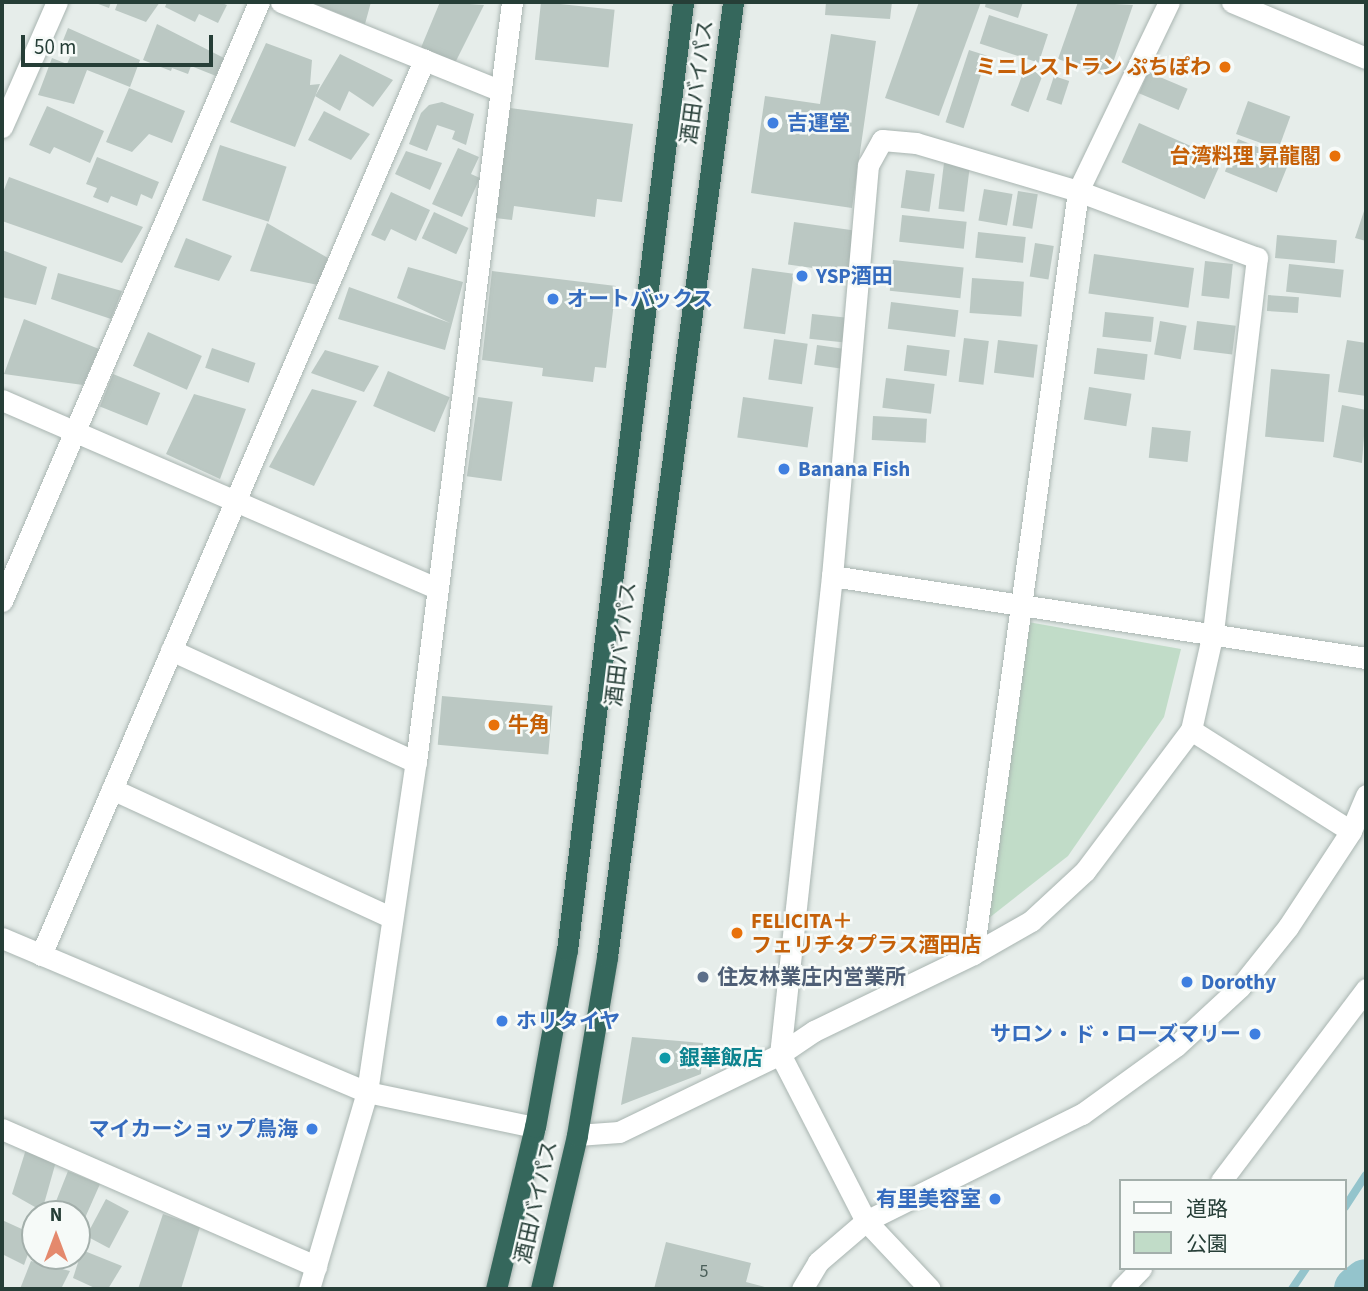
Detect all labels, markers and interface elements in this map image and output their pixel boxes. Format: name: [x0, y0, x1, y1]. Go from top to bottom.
street label: 酒田バイパス: [676, 18, 718, 146]
scale bar: [24, 21, 217, 65]
text: 50 m: [34, 32, 76, 62]
place label: ミニレストラン ぷちぽわ: [976, 54, 1211, 80]
marker: ミニレストラン ぷちぽわ: [1217, 59, 1233, 75]
place label: 吉運堂: [787, 110, 850, 136]
marker: 吉運堂: [765, 115, 781, 131]
place label: 台湾料理 昇龍閣: [1170, 143, 1321, 169]
marker: 台湾料理 昇龍閣: [1327, 148, 1343, 164]
place label: YSP酒田: [816, 263, 893, 289]
marker: YSP酒田: [794, 268, 810, 284]
place label: オートバックス: [567, 286, 714, 312]
marker: オートバックス: [545, 291, 561, 307]
place label: Banana Fish: [798, 456, 910, 482]
marker: Banana Fish: [776, 461, 792, 477]
street label: 酒田バイパス: [601, 580, 641, 708]
place label: 牛角: [508, 712, 550, 738]
marker: 牛角: [486, 717, 502, 733]
place label: FELICITA＋ フェリチタプラス酒田店: [751, 908, 982, 958]
marker: FELICITA＋ フェリチタプラス酒田店: [729, 925, 745, 941]
place label: 住友林業庄内営業所: [717, 964, 906, 990]
marker: 住友林業庄内営業所: [695, 969, 711, 985]
place label: Dorothy: [1201, 969, 1276, 995]
marker: Dorothy: [1179, 974, 1195, 990]
place label: ホリタイヤ: [516, 1008, 621, 1034]
marker: ホリタイヤ: [494, 1013, 510, 1029]
place label: サロン・ド・ローズマリー: [989, 1021, 1241, 1047]
marker: サロン・ド・ローズマリー: [1247, 1026, 1263, 1042]
place label: 銀華飯店: [679, 1045, 763, 1071]
marker: 銀華飯店: [657, 1050, 673, 1066]
place label: マイカーショップ鳥海: [88, 1116, 298, 1142]
marker: マイカーショップ鳥海: [304, 1121, 320, 1137]
street label: 酒田バイパス: [510, 1138, 562, 1266]
legend: [1120, 1179, 1347, 1270]
place label: 有里美容室: [876, 1186, 981, 1212]
marker: 有里美容室: [987, 1191, 1003, 1207]
text: 道路: [1186, 1194, 1228, 1224]
north arrow: [21, 1200, 91, 1270]
text: N: [50, 1202, 62, 1229]
text: 公園: [1186, 1229, 1228, 1259]
house number: 5: [700, 1261, 708, 1283]

